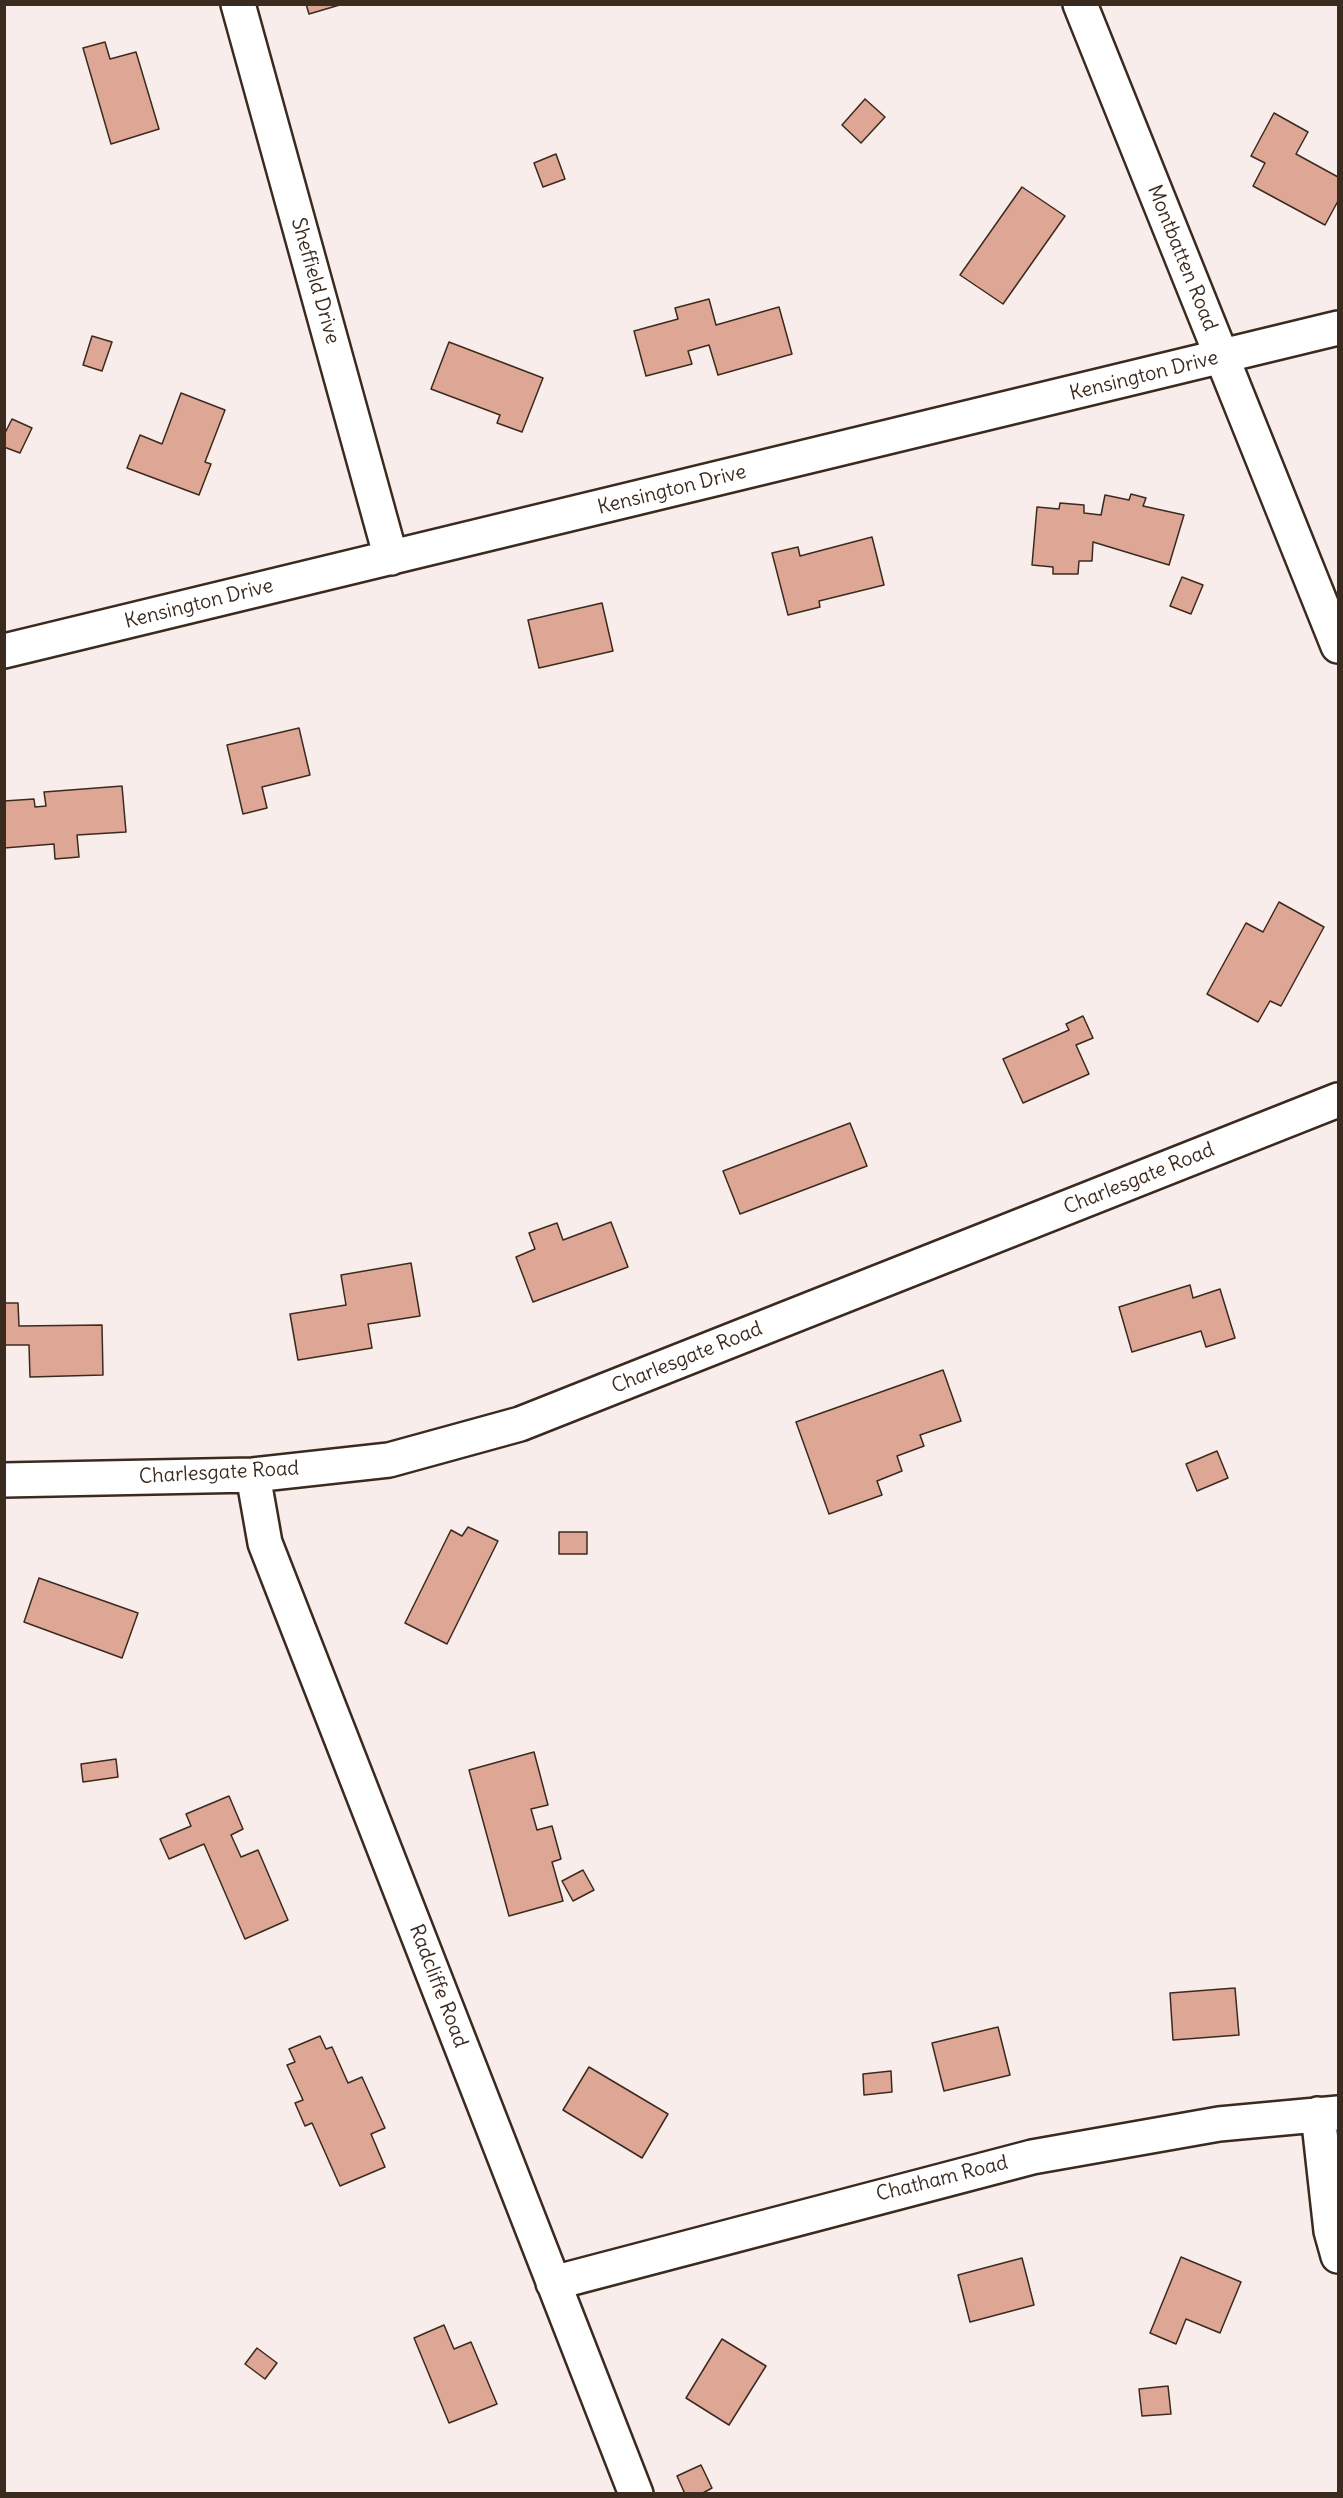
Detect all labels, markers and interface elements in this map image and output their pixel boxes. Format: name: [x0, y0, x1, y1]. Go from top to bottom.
street label: Montbatten Road: [1142, 182, 1222, 334]
street label: Sheffield Drive: [286, 215, 344, 347]
street label: Kensington Drive: [1067, 346, 1221, 406]
street label: Kensington Drive: [595, 460, 749, 520]
street label: Kensington Drive: [122, 574, 276, 634]
street label: Charlesgate Road: [1060, 1138, 1218, 1220]
street label: Charlesgate Road: [608, 1317, 766, 1399]
street label: Charlesgate Road: [138, 1457, 300, 1489]
street label: Radcliffe Road: [404, 1921, 472, 2051]
street label: Chatham Road: [874, 2151, 1010, 2207]

